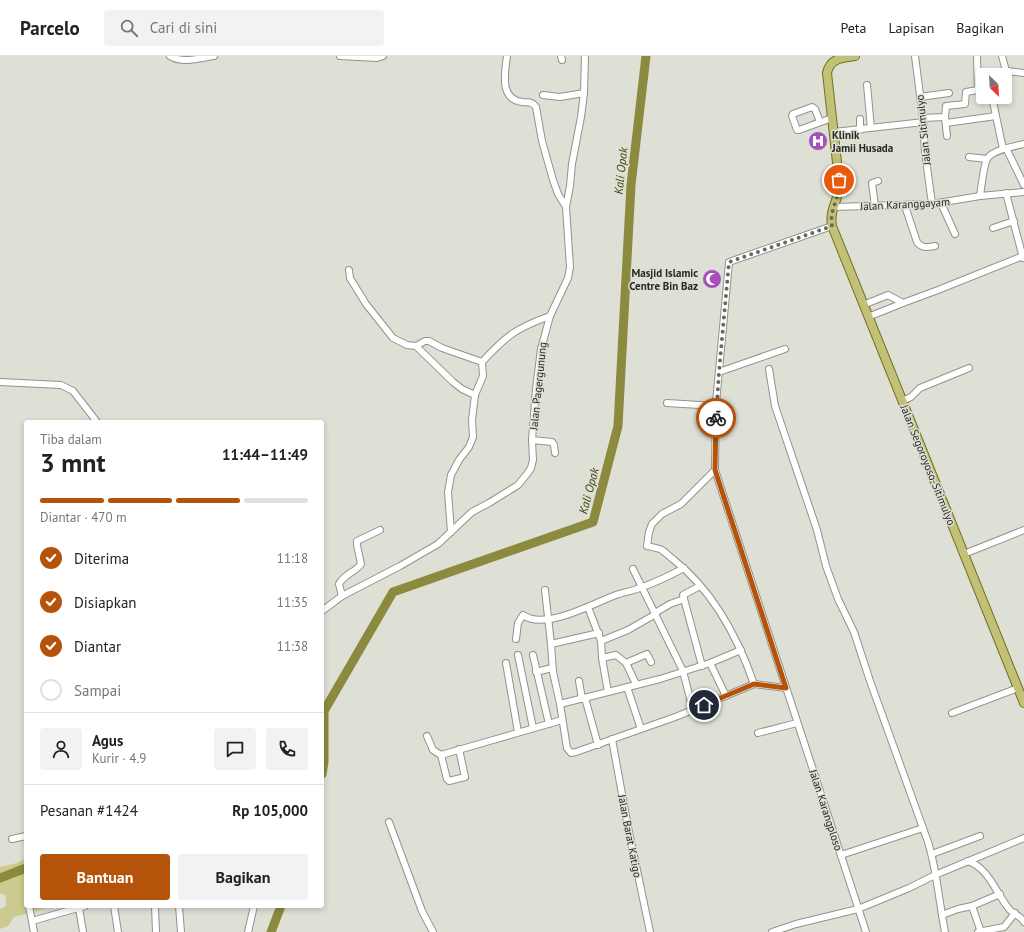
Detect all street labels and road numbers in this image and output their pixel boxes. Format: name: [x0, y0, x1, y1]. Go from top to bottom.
street label: Jalan Sitimulyo: [912, 94, 934, 167]
street label: Jalan Karanggayam: [859, 195, 950, 213]
street label: Jalan Pagergunung: [526, 341, 550, 432]
street label: Jalan Segoroyoso-Sitimulyo: [897, 402, 959, 527]
street label: Jalan Karangploso: [806, 767, 846, 853]
street label: Jalan Barat Katigo: [615, 792, 645, 879]

